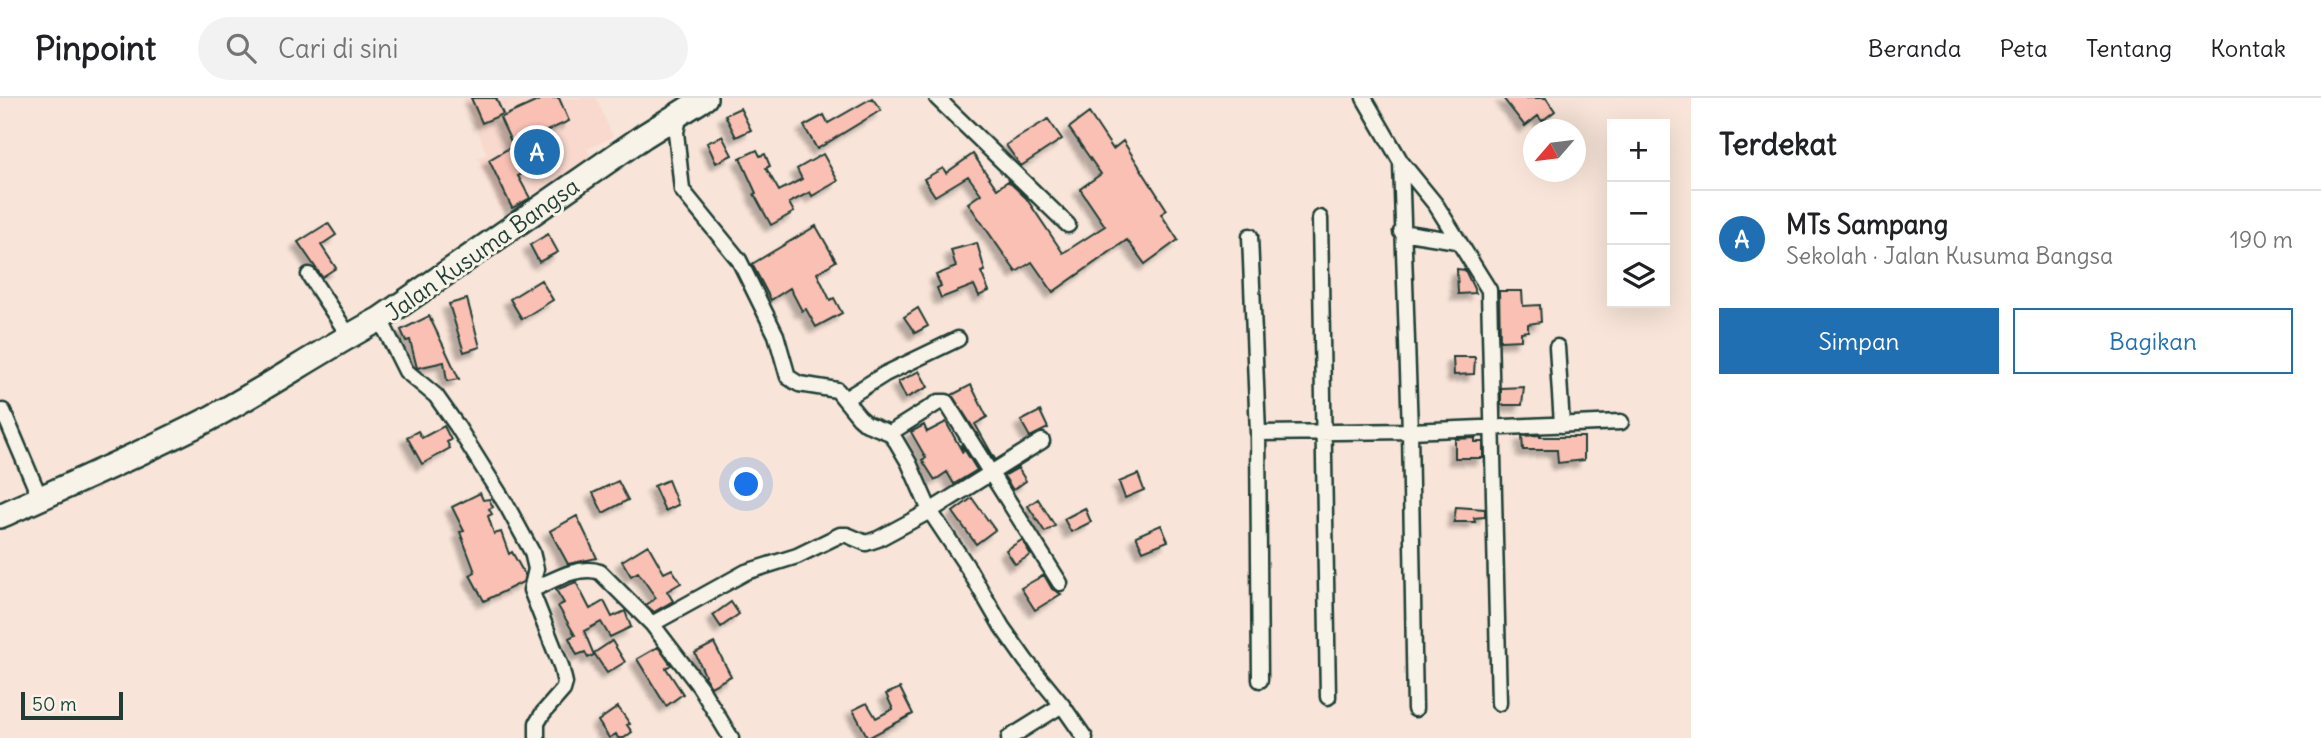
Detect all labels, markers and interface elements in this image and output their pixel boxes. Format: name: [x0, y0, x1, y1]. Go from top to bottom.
search box: [198, 17, 688, 80]
text: Pinpoint: [35, 27, 156, 69]
icon: search: [222, 29, 260, 67]
text: Cari di sini: [278, 32, 398, 65]
text: Beranda: [1868, 33, 1961, 63]
text: Peta: [1999, 33, 2048, 63]
text: Tentang: [2086, 33, 2172, 63]
text: Kontak: [2210, 33, 2286, 63]
north arrow: [1523, 119, 1586, 182]
map controls: [1607, 119, 1670, 308]
button: +: [1607, 119, 1670, 182]
text: Terdekat: [1719, 125, 1837, 163]
pin: A: [514, 126, 560, 178]
street label: Jalan Kusuma Bangsa: [380, 171, 584, 327]
button: −: [1607, 182, 1670, 245]
text: MTs Sampang: [1786, 208, 1948, 241]
text: A: [1735, 225, 1749, 254]
text: 190 m: [2230, 225, 2293, 254]
text: Sekolah · Jalan Kusuma Bangsa: [1786, 241, 2113, 270]
button: layers: [1607, 245, 1670, 308]
button: Simpan: [1719, 308, 1999, 374]
button: Bagikan: [2013, 308, 2293, 374]
your location: [729, 467, 763, 501]
scale bar: [21, 689, 122, 721]
text: 50 m: [32, 692, 77, 716]

